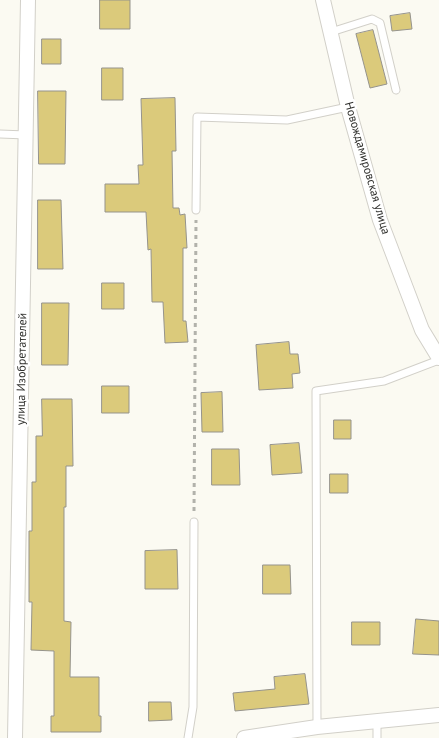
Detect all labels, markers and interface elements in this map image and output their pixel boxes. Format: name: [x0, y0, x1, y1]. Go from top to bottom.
street label: Новождамировская улица: [341, 100, 393, 236]
street label: улица Изобретателей: [14, 313, 30, 425]

